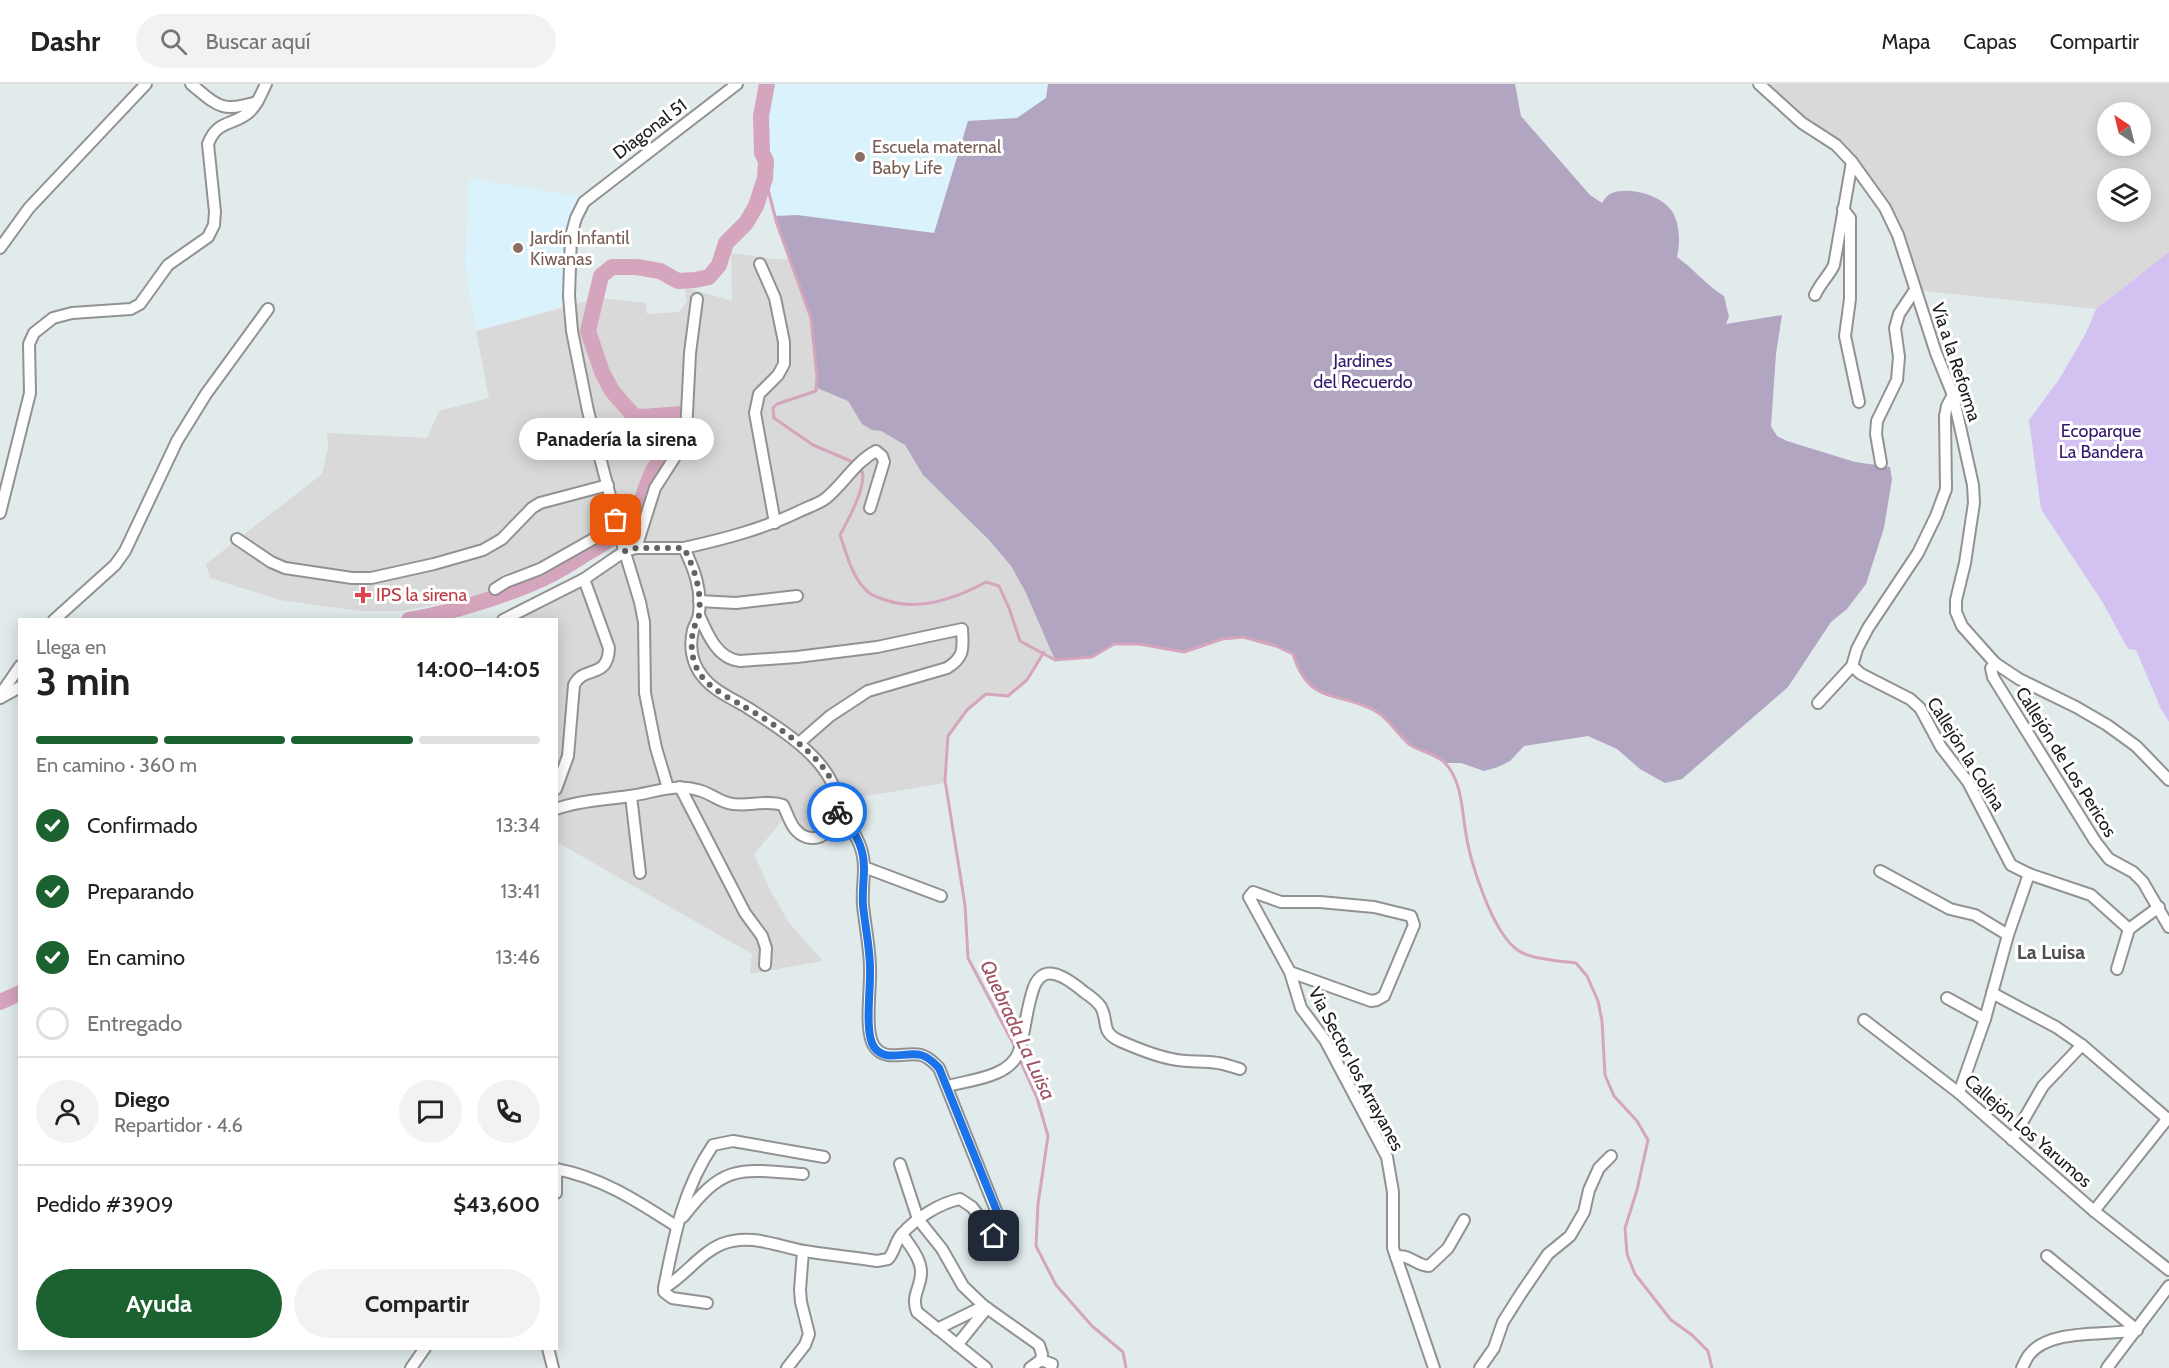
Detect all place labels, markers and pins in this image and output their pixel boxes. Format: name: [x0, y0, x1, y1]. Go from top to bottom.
place label: Escuela maternal Baby Life: [872, 136, 1002, 179]
marker: Escuela maternal Baby Life: [853, 150, 867, 164]
place label: Jardín Infantil Kiwanas: [529, 227, 630, 270]
marker: Jardín Infantil Kiwanas: [511, 241, 525, 255]
callout: Panadería la sirena: [518, 418, 714, 460]
pin: [590, 494, 641, 545]
place label: IPS la sirena: [376, 584, 467, 606]
marker: IPS la sirena: [354, 586, 372, 604]
pin: [968, 1210, 1019, 1261]

